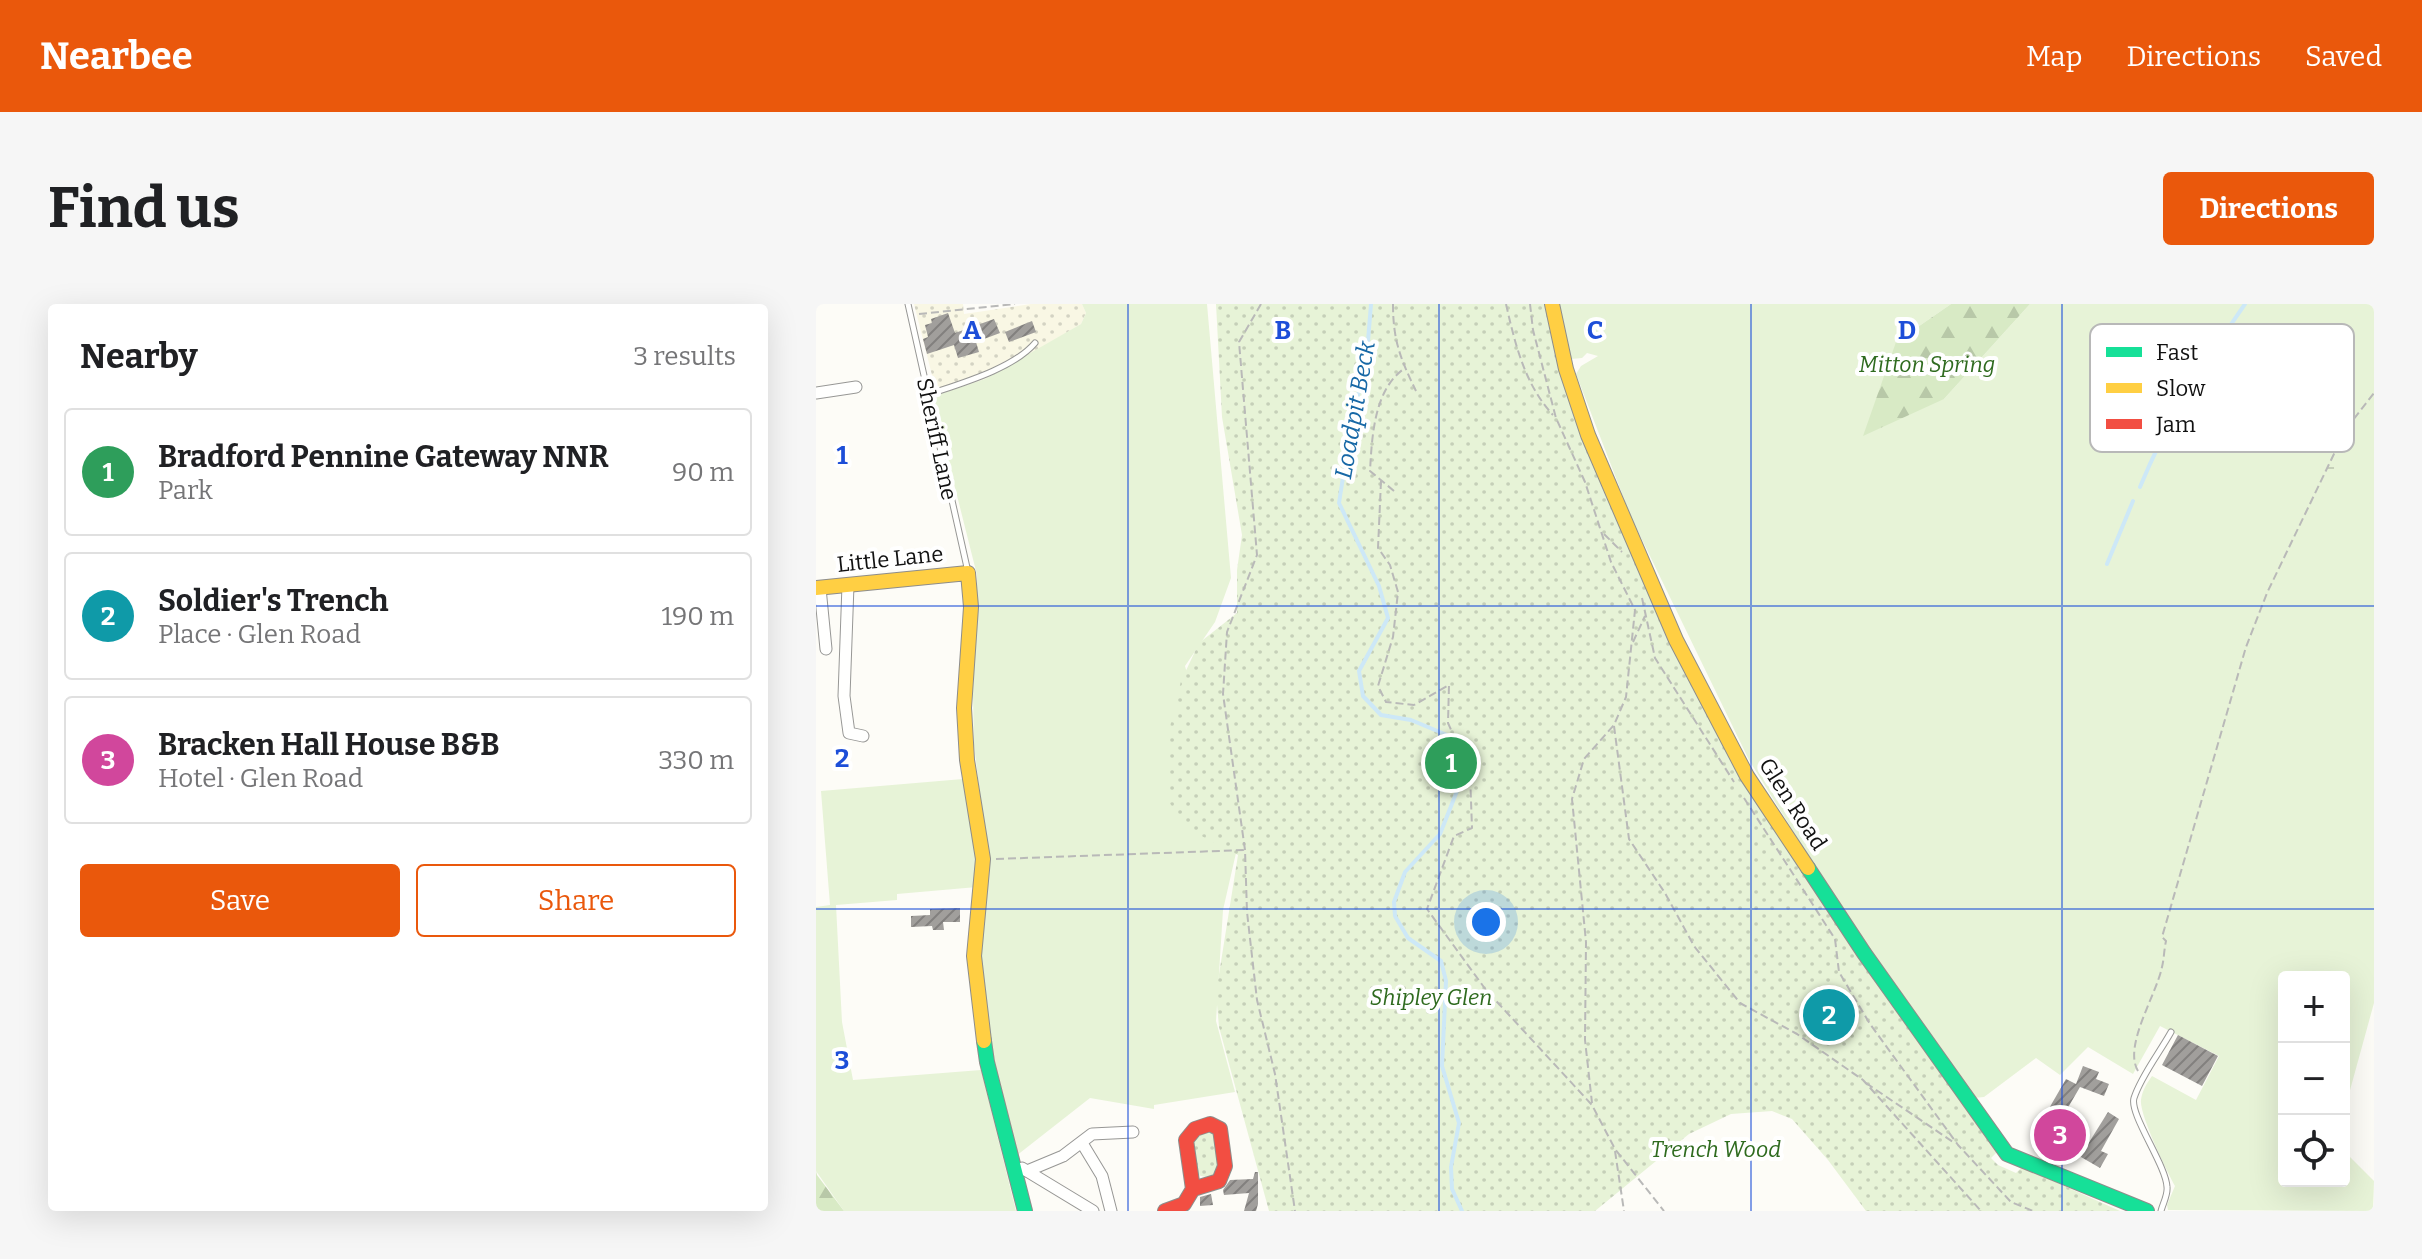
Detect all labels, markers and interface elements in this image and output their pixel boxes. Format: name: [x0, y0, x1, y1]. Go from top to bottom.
text: Nearbee: [40, 33, 193, 79]
text: Map: [2026, 40, 2082, 73]
text: Directions: [2126, 40, 2261, 73]
text: Saved: [2305, 40, 2382, 73]
button: Directions: [2163, 172, 2374, 245]
text: Find us: [48, 175, 240, 242]
text: A: [963, 315, 982, 346]
text: B: [1275, 315, 1291, 346]
text: C: [1587, 315, 1603, 346]
text: D: [1898, 315, 1916, 346]
legend: [2090, 324, 2354, 452]
text: Nearby: [80, 336, 198, 377]
water label: Loadpit Beck: [1329, 338, 1381, 481]
text: Fast: [2156, 339, 2198, 366]
text: 3 results: [633, 341, 736, 372]
park label: Mitton Spring: [1859, 351, 1995, 378]
street label: Sheriff Lane: [911, 375, 963, 503]
text: Slow: [2156, 375, 2206, 402]
text: Jam: [2155, 411, 2196, 438]
text: Bradford Pennine Gateway NNR: [158, 439, 609, 475]
text: 1: [836, 440, 848, 471]
text: 1: [102, 457, 114, 488]
text: 90 m: [672, 457, 734, 488]
text: Park: [158, 475, 213, 506]
street label: Little Lane: [836, 540, 944, 578]
text: Soldier's Trench: [158, 583, 389, 619]
text: 2: [101, 601, 115, 632]
text: 190 m: [662, 601, 734, 632]
text: Place · Glen Road: [158, 619, 361, 650]
text: Bracken Hall House B&B: [158, 727, 500, 763]
pin: 1: [1425, 733, 1477, 793]
text: 2: [835, 743, 849, 774]
text: 3: [101, 745, 115, 776]
text: 330 m: [658, 745, 734, 776]
street label: Glen Road: [1753, 753, 1833, 855]
text: Hotel · Glen Road: [158, 763, 363, 794]
button: Save: [80, 864, 400, 937]
button: Share: [416, 864, 736, 937]
your location: [1466, 902, 1506, 942]
map controls: [2278, 971, 2350, 1187]
button: +: [2278, 971, 2350, 1043]
park label: Shipley Glen: [1370, 984, 1492, 1011]
pin: 2: [1803, 985, 1855, 1045]
button: −: [2278, 1043, 2350, 1115]
text: 3: [835, 1045, 849, 1076]
pin: 3: [2034, 1105, 2086, 1165]
button: locate: [2278, 1115, 2350, 1187]
park label: Trench Wood: [1651, 1136, 1781, 1163]

